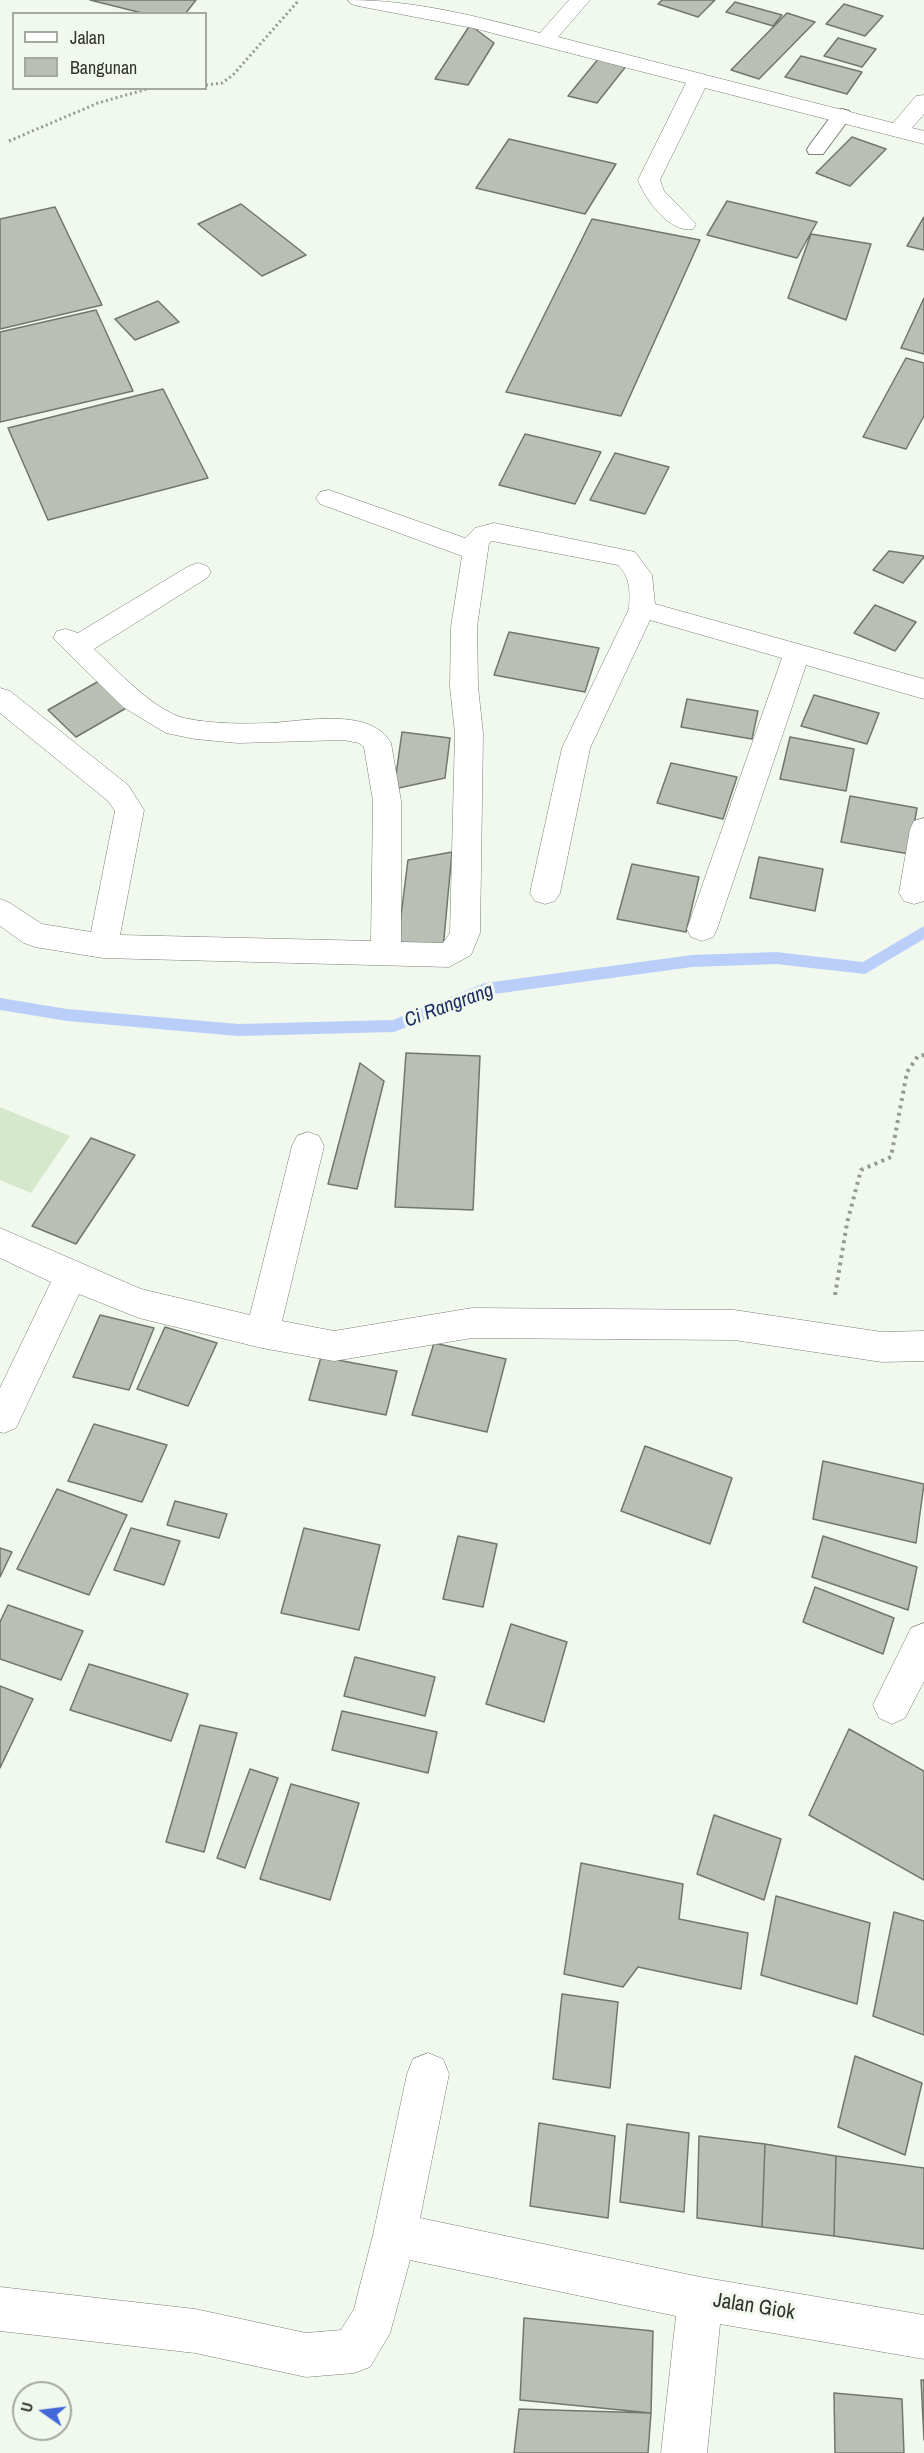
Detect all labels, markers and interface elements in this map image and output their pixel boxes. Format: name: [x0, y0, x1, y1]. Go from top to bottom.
legend: [12, 12, 207, 90]
text: Jalan: [70, 25, 105, 50]
text: Bangunan: [70, 55, 137, 80]
water label: Ci Rangrang: [401, 979, 497, 1033]
street label: Jalan Giok: [711, 2288, 797, 2326]
north arrow: [12, 2381, 72, 2441]
text: U: [15, 2400, 38, 2414]

